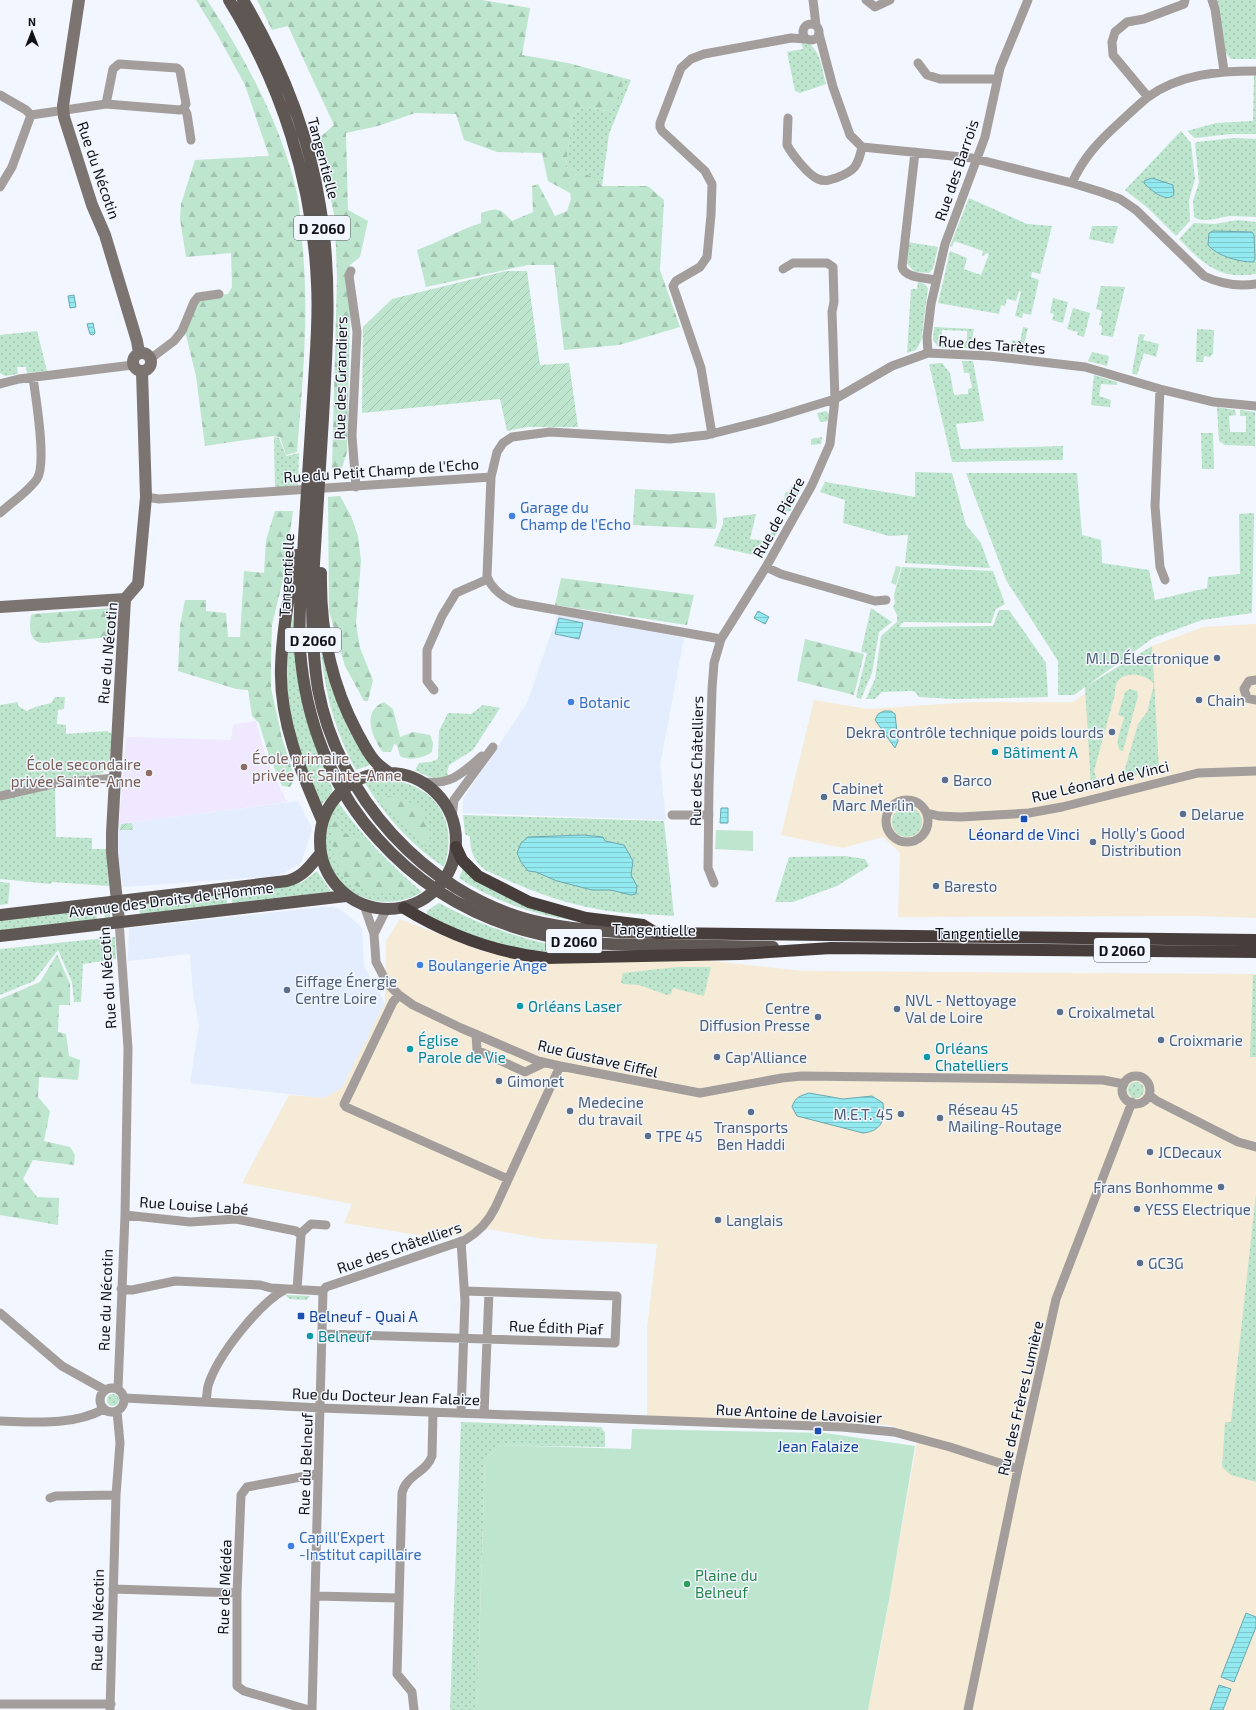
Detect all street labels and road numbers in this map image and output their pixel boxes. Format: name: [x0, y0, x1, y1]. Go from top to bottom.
street label: Tangentielle: [304, 115, 344, 201]
street label: Rue des Barrois: [930, 117, 982, 223]
street label: Rue du Nécotin: [74, 119, 124, 221]
road number: D 2060: [294, 216, 350, 240]
street label: Rue des Grandiers: [330, 316, 350, 440]
street label: Rue des Tarètes: [938, 331, 1046, 357]
street label: Rue du Petit Champ de l'Echo: [283, 454, 479, 486]
street label: Rue de Pierre: [748, 473, 808, 561]
street label: Tangentielle: [275, 533, 297, 617]
street label: Rue du Nécotin: [94, 601, 120, 705]
road number: D 2060: [285, 628, 341, 652]
street label: Rue des Châtelliers: [686, 696, 706, 826]
street label: Rue Léonard de Vinci: [1030, 756, 1170, 806]
street label: Avenue des Droits de l'Homme: [68, 878, 274, 920]
street label: Tangentielle: [612, 919, 696, 939]
street label: Tangentielle: [935, 924, 1019, 942]
street label: Rue du Nécotin: [94, 926, 120, 1030]
road number: D 2060: [546, 929, 602, 953]
road number: D 2060: [1094, 938, 1150, 962]
street label: Rue Gustave Eiffel: [536, 1035, 661, 1081]
street label: Rue Louise Labé: [139, 1192, 249, 1218]
street label: Rue des Châtelliers: [334, 1217, 464, 1277]
street label: Rue du Nécotin: [94, 1249, 116, 1351]
street label: Rue Édith Piaf: [509, 1316, 604, 1338]
street label: Rue des Frères Lumière: [993, 1319, 1047, 1477]
street label: Rue du Docteur Jean Falaize: [292, 1384, 480, 1408]
street label: Rue Antoine de Lavoisier: [715, 1400, 883, 1426]
street label: Rue du Belneuf: [294, 1412, 316, 1516]
street label: Rue de Médéa: [213, 1539, 235, 1635]
street label: Rue du Nécotin: [87, 1569, 107, 1671]

